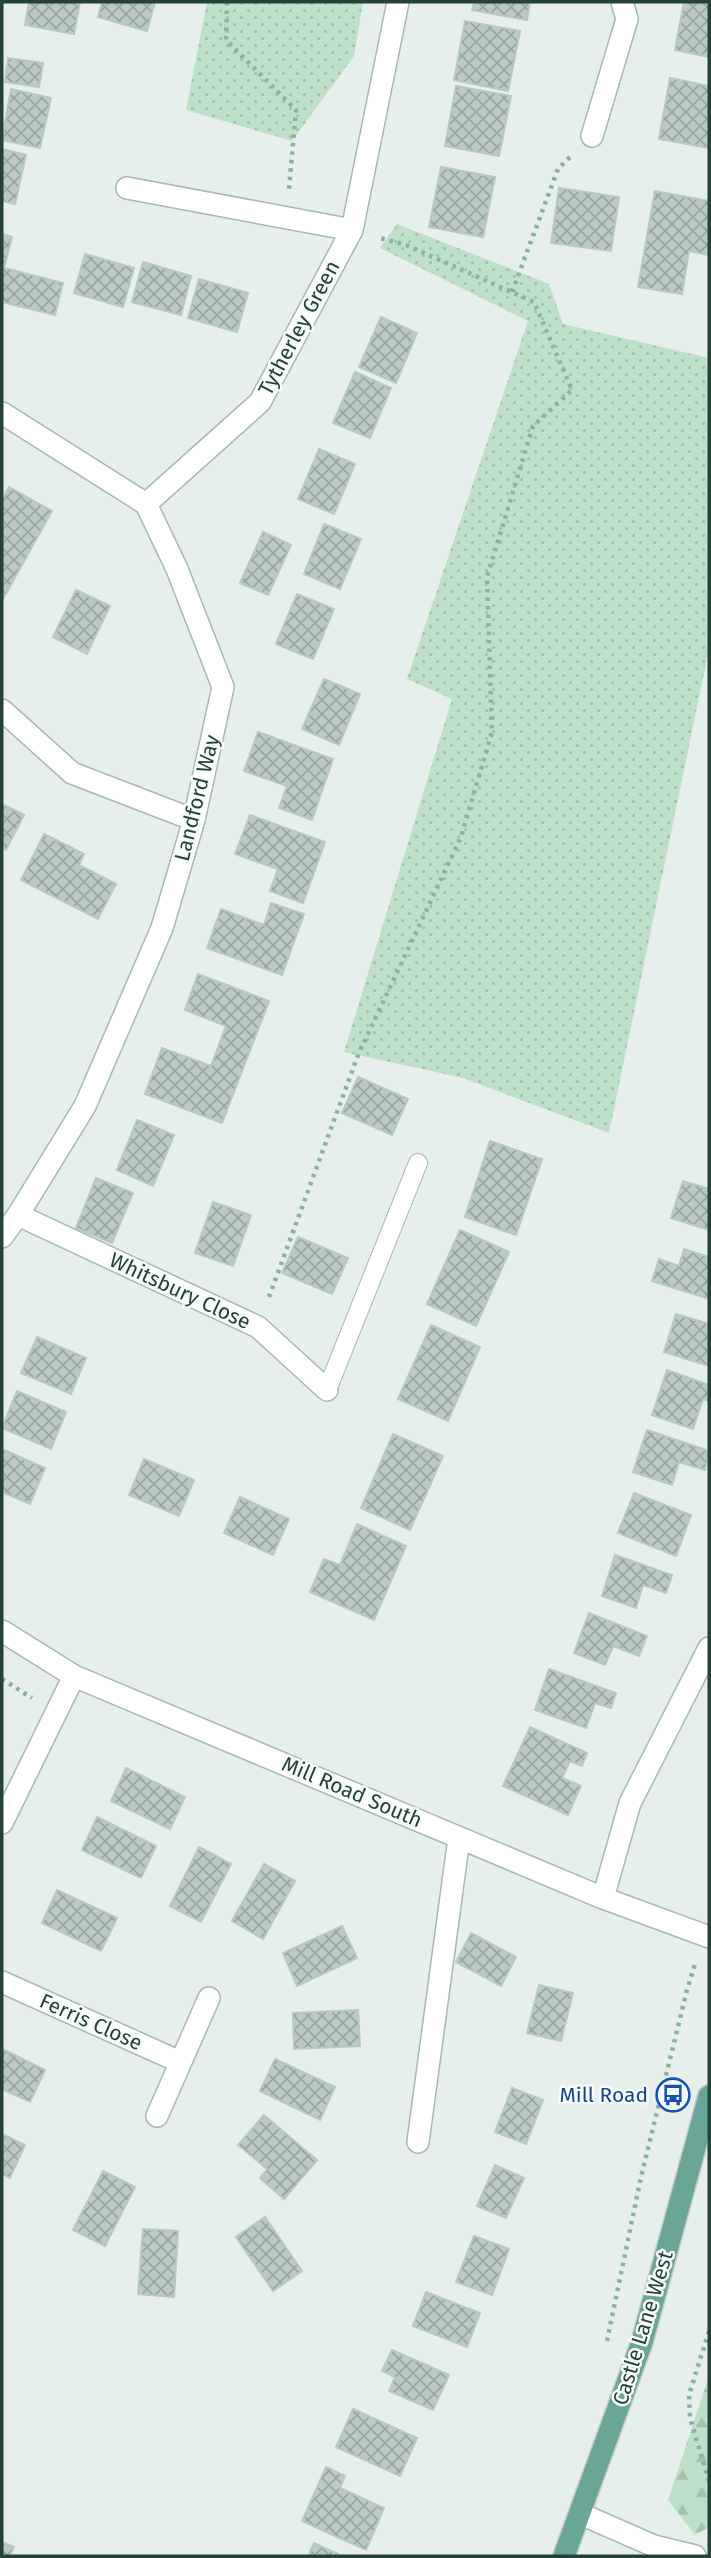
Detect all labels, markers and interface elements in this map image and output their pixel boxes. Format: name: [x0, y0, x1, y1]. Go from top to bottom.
street label: Tytherley Green: [253, 256, 345, 400]
street label: Landford Way: [169, 731, 225, 864]
street label: Whitsbury Close: [105, 1247, 255, 1335]
street label: Mill Road South: [278, 1751, 426, 1833]
street label: Ferris Close: [36, 1988, 146, 2056]
bus stop icon: Mill Road: [654, 2076, 692, 2114]
place label: Mill Road: [559, 2082, 648, 2108]
street label: Castle Lane West: [607, 2247, 679, 2408]

